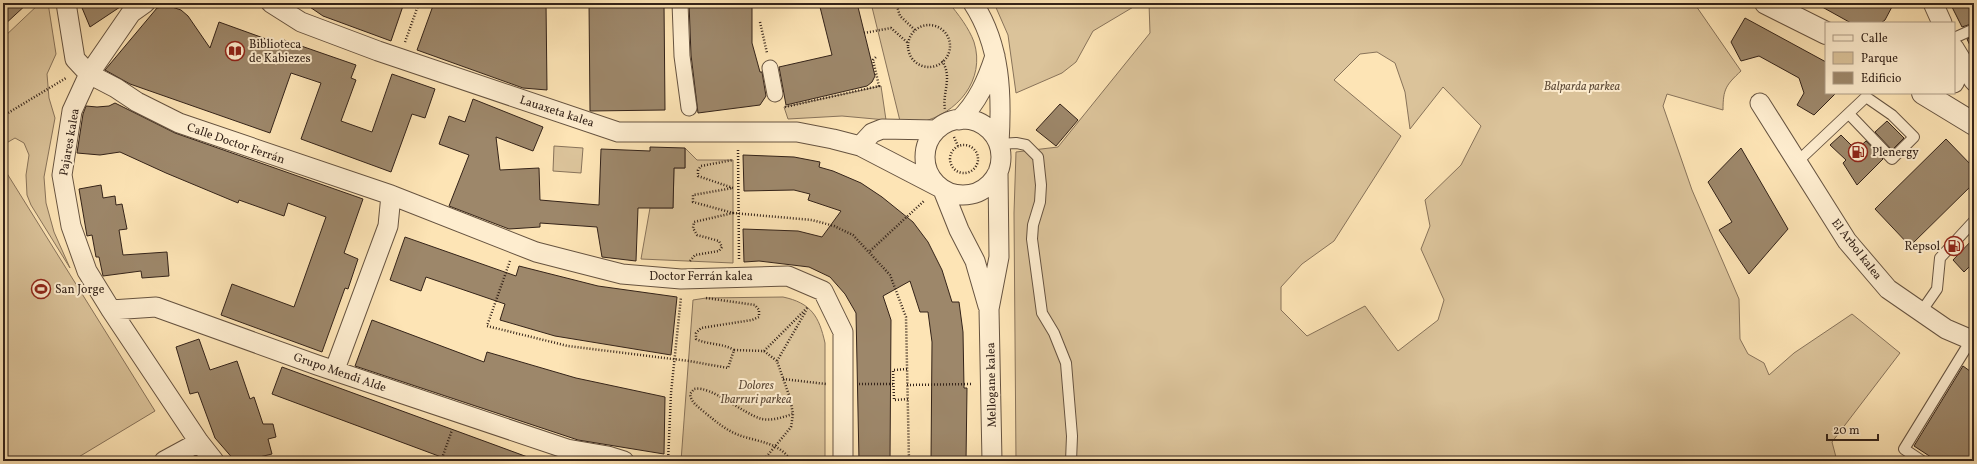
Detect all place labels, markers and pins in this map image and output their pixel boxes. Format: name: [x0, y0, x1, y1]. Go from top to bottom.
place label: Biblioteca de Kabiezes: [249, 37, 311, 67]
library icon: Biblioteca de Kabiezes: [224, 40, 246, 62]
fuel station icon: Plenergy: [1847, 141, 1869, 163]
place label: Plenergy: [1872, 145, 1919, 161]
fuel station icon: Repsol: [1943, 235, 1965, 257]
place label: Repsol: [1904, 239, 1940, 255]
sports icon: San Jorge: [30, 278, 52, 300]
place label: San Jorge: [55, 282, 105, 298]

